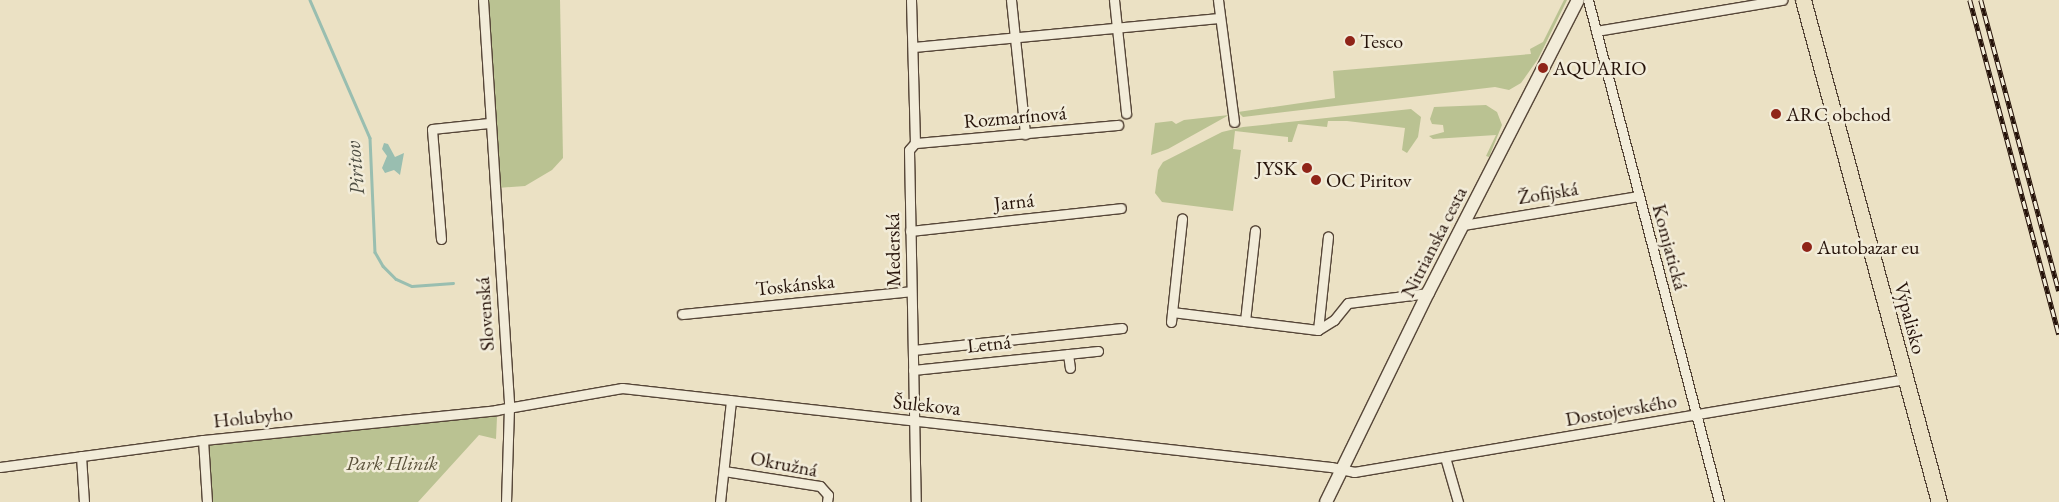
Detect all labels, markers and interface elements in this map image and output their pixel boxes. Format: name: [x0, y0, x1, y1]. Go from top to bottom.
place label: Tesco: [1360, 29, 1403, 53]
marker: Tesco: [1344, 35, 1356, 47]
place label: AQUARIO: [1553, 56, 1646, 80]
marker: AQUARIO: [1537, 62, 1549, 74]
street label: Rozmarínová: [963, 101, 1067, 133]
place label: ARC obchod: [1786, 102, 1891, 126]
marker: ARC obchod: [1770, 108, 1782, 120]
water label: Piritov: [340, 140, 370, 196]
place label: JYSK: [1256, 156, 1297, 180]
marker: JYSK: [1301, 162, 1313, 174]
place label: OC Piritov: [1326, 168, 1412, 192]
marker: OC Piritov: [1310, 174, 1322, 186]
street label: Žofijská: [1516, 176, 1580, 210]
street label: Nitrianska cesta: [1396, 183, 1472, 301]
street label: Jarná: [993, 188, 1035, 216]
street label: Komjatická: [1647, 201, 1693, 293]
street label: Mederská: [880, 213, 906, 287]
place label: Autobazar eu: [1817, 235, 1920, 259]
marker: Autobazar eu: [1801, 241, 1813, 253]
street label: Toskánska: [754, 269, 836, 301]
street label: Slovenská: [470, 276, 500, 352]
street label: Výpalisko: [1889, 279, 1931, 357]
street label: Letná: [966, 330, 1012, 358]
street label: Dostojevského: [1564, 388, 1678, 432]
street label: Šulekova: [892, 390, 962, 420]
street label: Holubyho: [212, 401, 294, 433]
street label: Okružná: [748, 446, 820, 482]
park label: Park Hliník: [346, 451, 438, 475]

